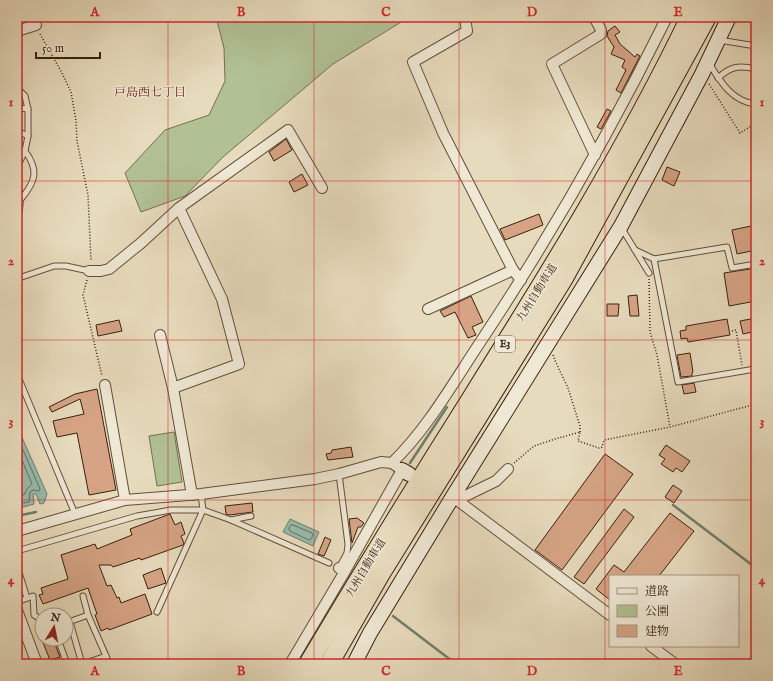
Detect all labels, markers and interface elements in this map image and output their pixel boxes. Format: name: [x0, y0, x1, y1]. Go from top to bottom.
text: A: [90, 4, 101, 21]
text: B: [237, 4, 246, 21]
text: C: [381, 4, 391, 21]
text: D: [527, 4, 538, 21]
text: E: [673, 4, 683, 21]
scale bar: [36, 34, 100, 60]
text: 50 m: [42, 41, 64, 56]
district label: 戸島西七丁目: [114, 85, 186, 100]
text: 1: [9, 94, 14, 111]
text: 1: [760, 94, 765, 111]
text: 2: [8, 253, 14, 270]
text: 2: [759, 253, 765, 270]
street label: 九州自動車道: [514, 261, 560, 325]
road number: E3: [495, 336, 515, 352]
text: 3: [9, 413, 14, 430]
text: 3: [760, 413, 765, 430]
street label: 九州自動車道: [343, 536, 389, 600]
text: 4: [8, 572, 15, 589]
text: 4: [759, 572, 766, 589]
legend: [609, 575, 739, 647]
text: 道路: [645, 584, 669, 599]
text: 公園: [645, 604, 669, 619]
north arrow: [34, 607, 74, 647]
text: N: [49, 610, 62, 626]
text: 建物: [645, 624, 669, 639]
text: A: [90, 663, 101, 680]
text: B: [237, 663, 246, 680]
text: C: [381, 663, 391, 680]
text: D: [527, 663, 538, 680]
text: E: [673, 663, 683, 680]

